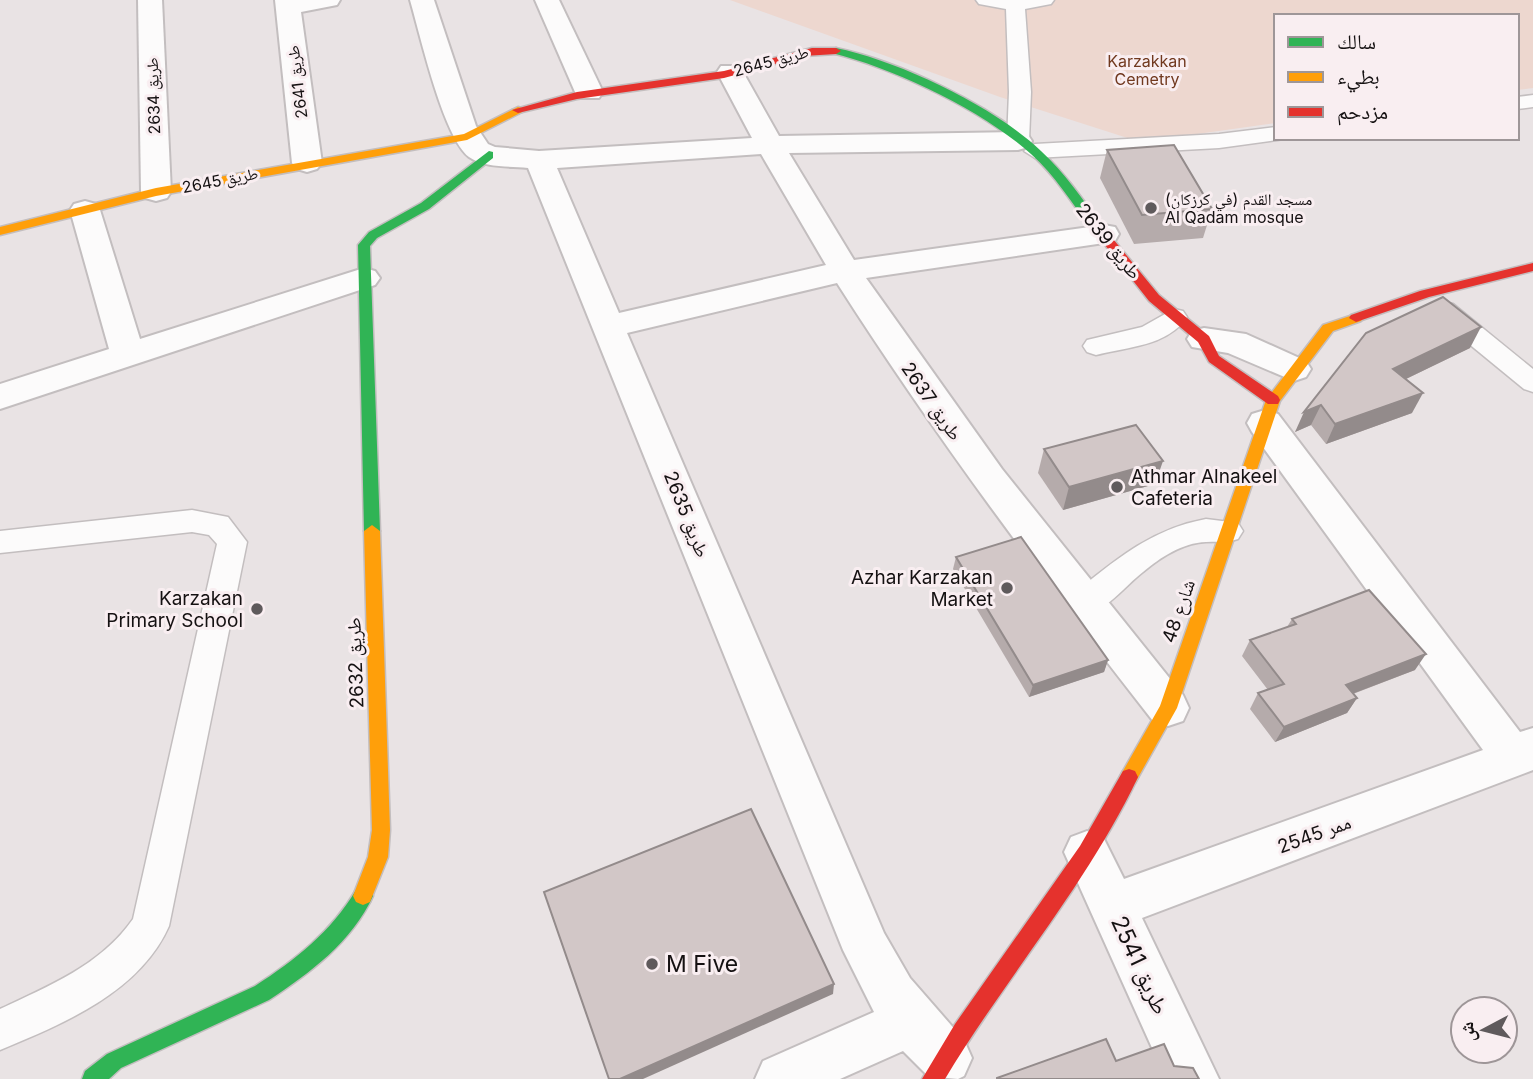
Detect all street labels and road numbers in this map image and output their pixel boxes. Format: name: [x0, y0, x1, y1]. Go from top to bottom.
street label: طريق 2645: [731, 41, 811, 82]
street label: طريق 2641: [283, 44, 312, 120]
street label: طريق 2634: [142, 57, 165, 135]
street label: طريق 2645: [180, 163, 260, 198]
street label: طريق 2639: [1071, 199, 1146, 284]
street label: طريق 2637: [896, 358, 967, 445]
street label: طريق 2635: [659, 468, 714, 561]
street label: شارع 48: [1157, 576, 1200, 646]
street label: طريق 2632: [342, 617, 369, 709]
street label: ممر 2545: [1274, 811, 1354, 858]
street label: طريق 2541: [1105, 911, 1175, 1019]

